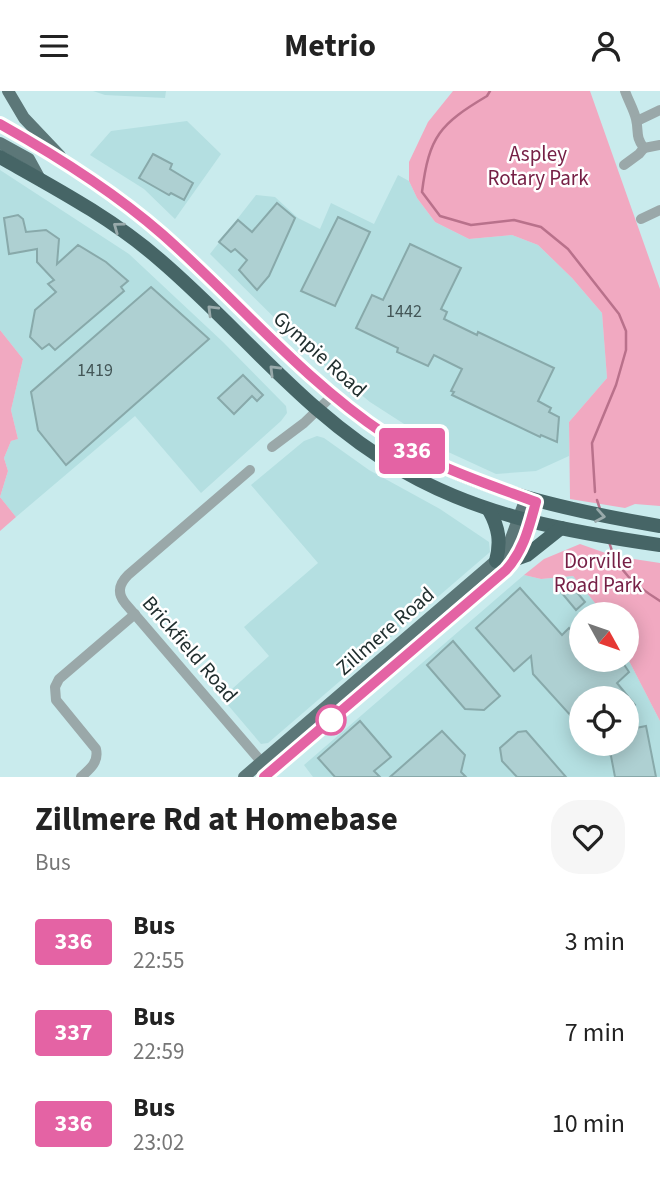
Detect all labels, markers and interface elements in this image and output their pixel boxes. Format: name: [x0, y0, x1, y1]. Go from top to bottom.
text: Metrio: [284, 23, 376, 69]
icon: menu: [35, 27, 73, 65]
icon: person: [587, 27, 625, 65]
park label: Aspley Rotary Park: [487, 139, 589, 193]
one-way arrow: [113, 223, 126, 235]
house number: 1442: [386, 299, 422, 324]
street label: Gympie Road: [267, 304, 373, 404]
one-way arrow: [208, 306, 221, 319]
house number: 1419: [77, 358, 113, 383]
one-way arrow: [269, 366, 282, 379]
line badge: 336: [372, 428, 452, 474]
text: 336: [393, 433, 431, 468]
one-way arrow: [594, 507, 606, 522]
park label: Dorville Road Park: [554, 546, 643, 600]
street label: Zillmere Road: [329, 580, 441, 682]
street label: Brickfield Road: [135, 589, 245, 709]
north arrow: [569, 602, 639, 672]
map controls: [569, 602, 639, 756]
button: locate: [569, 686, 639, 756]
unlabelled marker: [316, 705, 346, 735]
text: Zillmere Rd at Homebase: [35, 796, 398, 843]
button: heart: [551, 800, 625, 874]
text: Bus: [35, 846, 71, 879]
text: Bus: [133, 907, 175, 944]
text: 3 min: [565, 923, 625, 960]
text: 336: [54, 924, 93, 959]
text: 22:55: [133, 944, 184, 977]
text: Bus: [133, 998, 175, 1035]
text: 7 min: [565, 1014, 625, 1051]
text: 337: [54, 1015, 93, 1050]
text: 22:59: [133, 1035, 184, 1068]
text: Bus: [133, 1089, 175, 1126]
text: 10 min: [552, 1105, 625, 1142]
text: 336: [54, 1106, 93, 1141]
text: 23:02: [133, 1126, 184, 1159]

